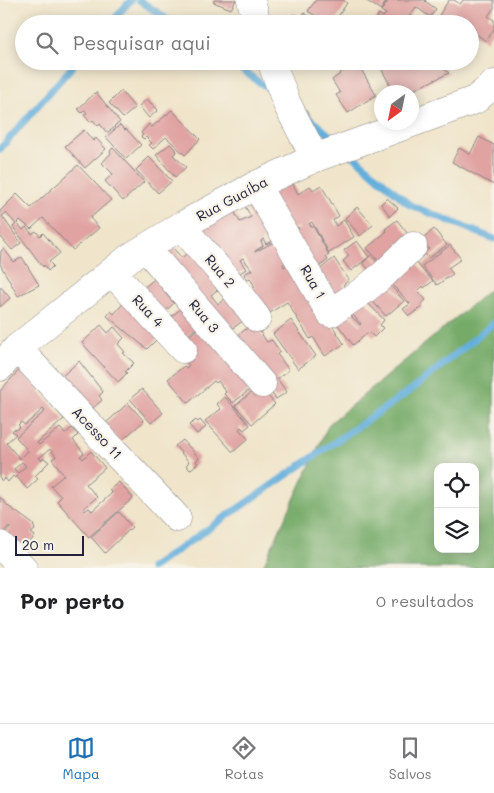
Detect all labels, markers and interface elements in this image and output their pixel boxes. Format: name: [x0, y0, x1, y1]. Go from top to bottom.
search box: [15, 15, 479, 70]
icon: search: [33, 29, 61, 57]
text: Pesquisar aqui: [73, 30, 211, 55]
north arrow: [374, 85, 419, 130]
street label: Rua Guaíba: [193, 172, 271, 225]
street label: Rua 2: [201, 250, 240, 291]
street label: Rua 1: [296, 261, 331, 302]
street label: Rua 4: [128, 290, 169, 332]
street label: Rua 3: [185, 295, 224, 336]
street label: Acesso 11: [68, 402, 127, 463]
map controls: [434, 463, 479, 553]
button: locate: [434, 463, 479, 508]
button: layers: [434, 508, 479, 553]
scale bar: [15, 533, 84, 556]
text: 20 m: [22, 535, 54, 554]
text: Por perto: [20, 587, 124, 614]
text: 0 resultados: [376, 590, 474, 611]
tab: Mapa: [63, 734, 100, 783]
tab: Rotas: [225, 734, 264, 783]
tab: Salvos: [389, 734, 431, 783]

